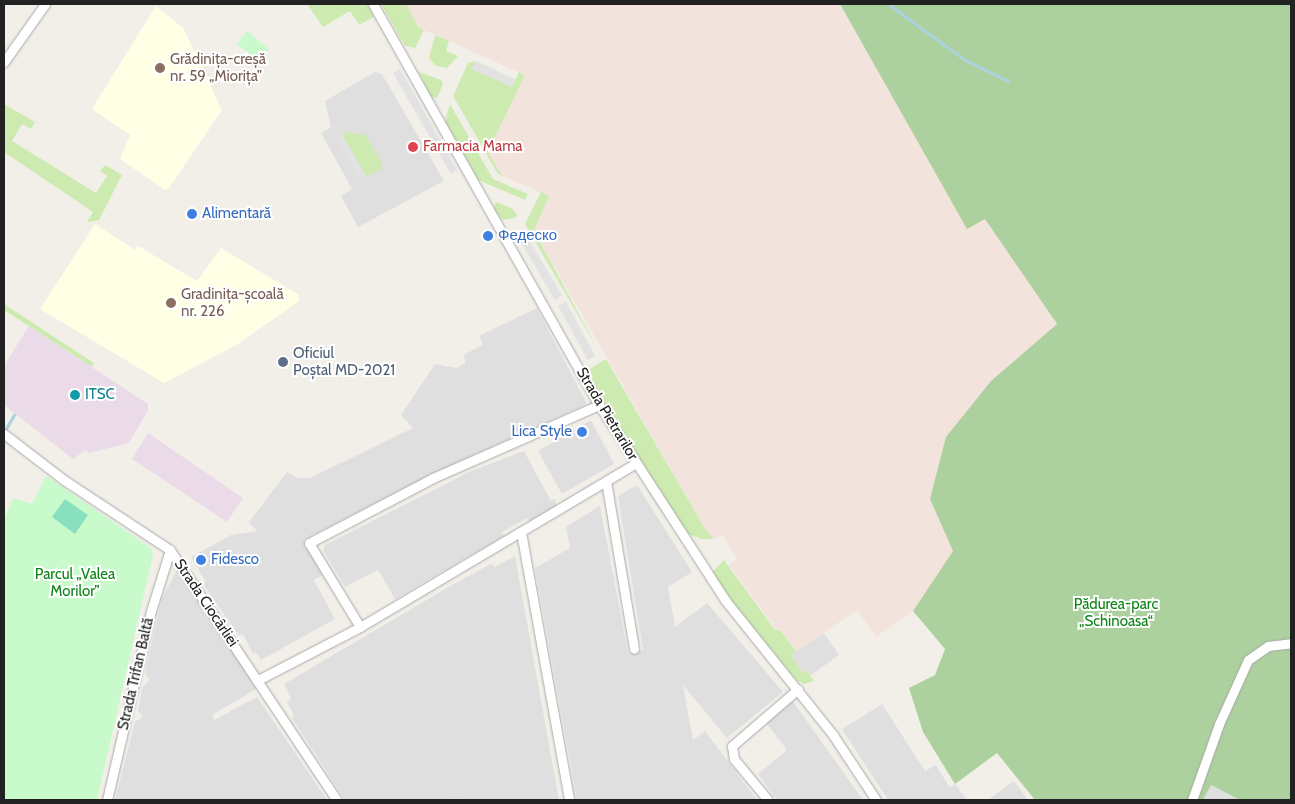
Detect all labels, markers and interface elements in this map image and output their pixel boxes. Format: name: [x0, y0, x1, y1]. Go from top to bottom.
place label: Grădinița-creșă nr. 59 „Miorița”: [170, 50, 266, 85]
marker: Grădinița-creșă nr. 59 „Miorița”: [154, 62, 166, 74]
place label: Farmacia Mama: [423, 138, 522, 156]
marker: Farmacia Mama: [407, 141, 419, 153]
place label: Alimentară: [202, 205, 271, 223]
marker: Alimentară: [186, 208, 198, 220]
place label: Федеско: [498, 227, 557, 245]
marker: Федеско: [482, 230, 494, 242]
place label: Gradinița-școală nr. 226: [181, 285, 284, 320]
marker: Gradinița-școală nr. 226: [165, 297, 177, 309]
place label: Oficiul Poștal MD-2021: [293, 344, 395, 379]
marker: Oficiul Poștal MD-2021: [277, 356, 289, 368]
street label: Strada Pietrarilor: [572, 364, 642, 464]
place label: ITSC: [85, 386, 115, 404]
marker: ITSC: [69, 389, 81, 401]
place label: Lica Style: [512, 423, 572, 441]
marker: Lica Style: [576, 426, 588, 438]
place label: Fidesco: [211, 551, 259, 569]
marker: Fidesco: [195, 554, 207, 566]
street label: Strada Ciocârliei: [170, 556, 242, 650]
park label: Parcul „Valea Morilor”: [35, 565, 115, 600]
park label: Pădurea-parc „Schinoasa“: [1074, 595, 1158, 630]
street label: Strada Trifan Baltă: [114, 616, 158, 732]

